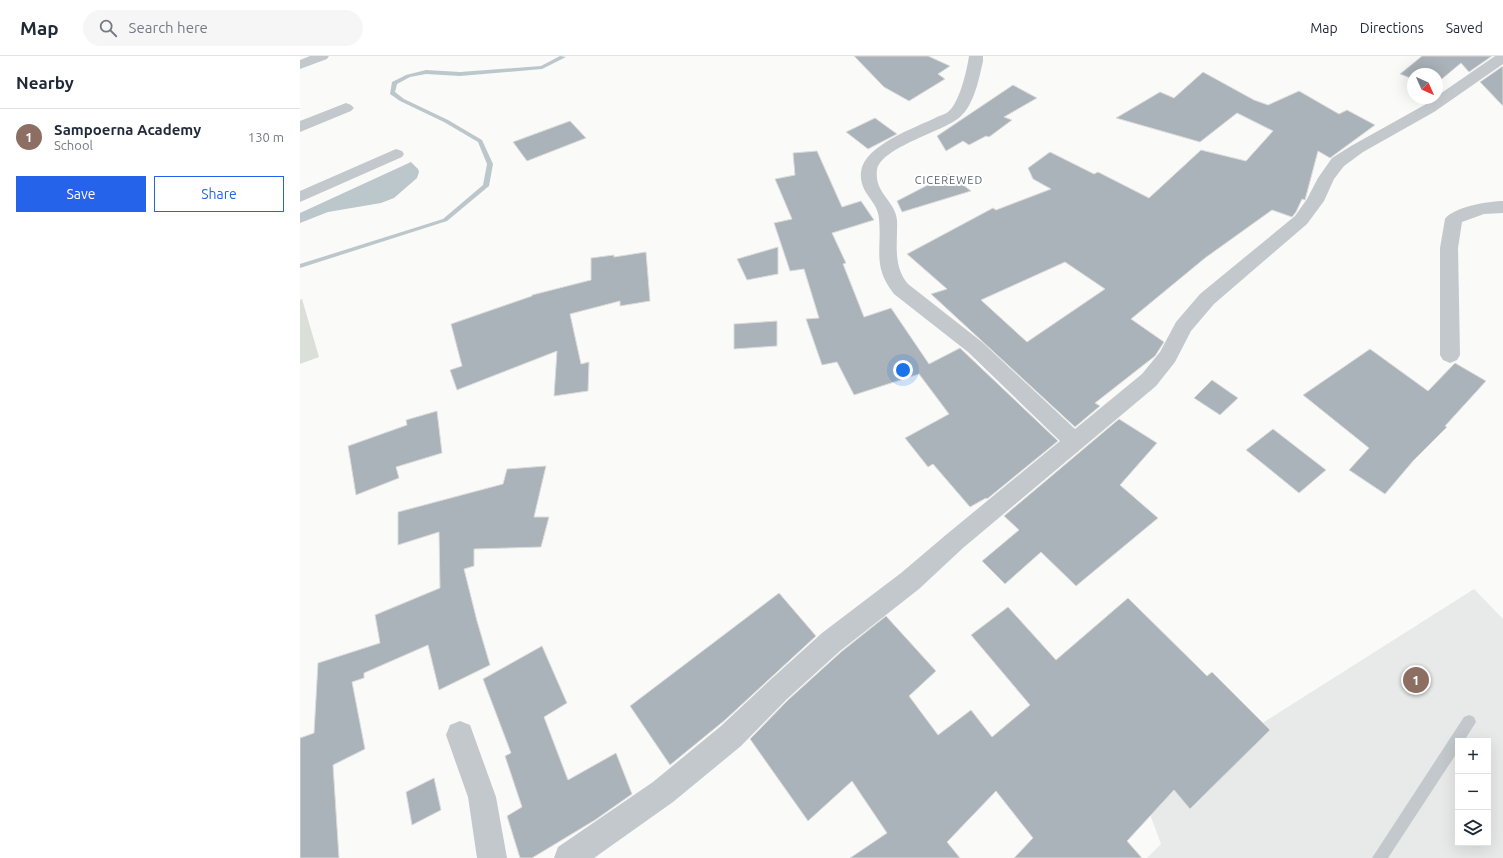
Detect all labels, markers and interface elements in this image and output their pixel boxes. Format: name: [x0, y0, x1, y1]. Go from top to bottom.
search box: [83, 10, 363, 46]
text: Map: [20, 17, 59, 39]
icon: search: [97, 17, 119, 39]
text: Search here: [129, 19, 208, 36]
text: Map: [1310, 20, 1338, 36]
text: Directions: [1360, 20, 1424, 36]
text: Saved: [1446, 20, 1483, 36]
north arrow: [1407, 68, 1443, 104]
text: Nearby: [16, 73, 74, 92]
text: Sampoerna Academy: [54, 121, 201, 138]
text: 1: [25, 130, 33, 144]
text: 130 m: [248, 130, 284, 144]
text: School: [54, 138, 93, 152]
district label: CICEREWED: [915, 174, 983, 186]
button: Save: [16, 176, 146, 212]
button: Share: [154, 176, 284, 212]
your location: [893, 360, 913, 380]
pin: 1: [1403, 665, 1429, 695]
map controls: [1455, 738, 1491, 846]
button: +: [1455, 738, 1491, 774]
button: −: [1455, 774, 1491, 810]
button: layers: [1455, 810, 1491, 846]

